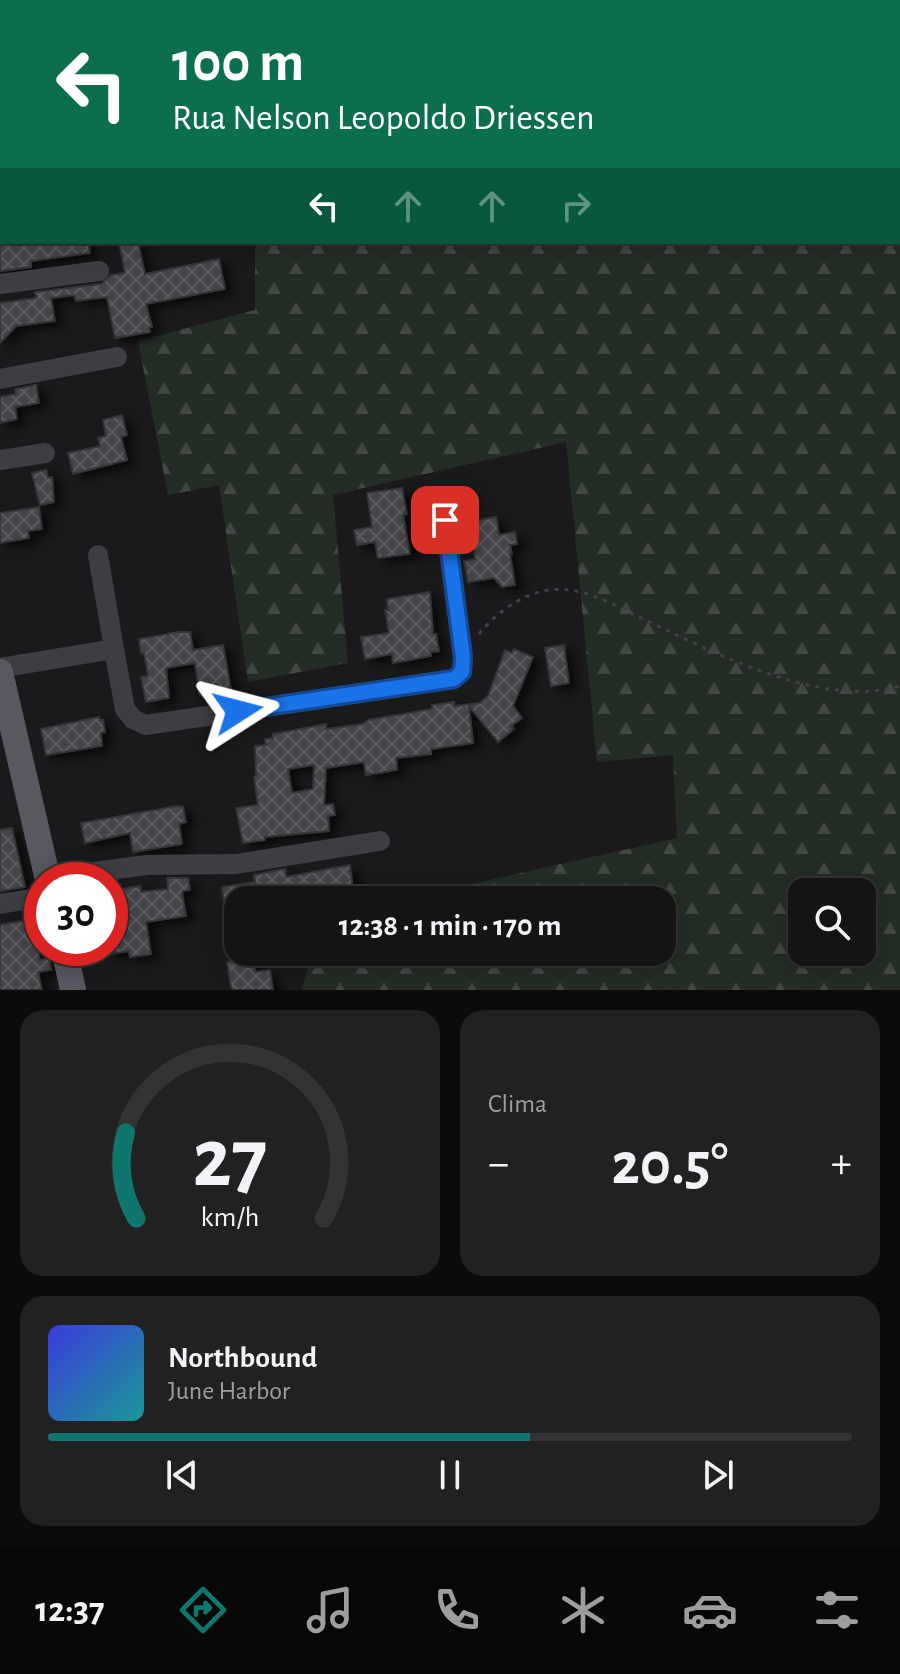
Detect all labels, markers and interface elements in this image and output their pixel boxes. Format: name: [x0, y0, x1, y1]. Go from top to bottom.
icon: left: [40, 32, 144, 136]
text: 100 m: [172, 35, 304, 91]
text: Rua Nelson Leopoldo Driessen: [172, 100, 595, 136]
icon: left: [302, 184, 346, 228]
icon: ahead: [386, 184, 430, 228]
icon: ahead: [470, 184, 514, 228]
icon: right: [554, 184, 598, 228]
pin: [411, 486, 479, 554]
icon: arrive: [423, 498, 467, 542]
position arrow: [196, 669, 280, 753]
speed limit sign: 30: [24, 862, 128, 966]
map controls: [788, 878, 876, 966]
button: search: [788, 878, 876, 966]
text: 12:38 · 1 min · 170 m: [339, 911, 561, 941]
text: Clima: [488, 1091, 547, 1117]
text: 27: [192, 1118, 268, 1202]
text: 20.5°: [612, 1135, 728, 1195]
text: −: [488, 1142, 509, 1186]
text: +: [831, 1142, 852, 1186]
text: km/h: [201, 1203, 259, 1232]
text: Northbound: [168, 1343, 317, 1373]
text: June Harbor: [168, 1378, 290, 1404]
icon: previous: [160, 1453, 204, 1497]
icon: pause: [428, 1453, 472, 1497]
icon: next: [696, 1453, 740, 1497]
icon: directions: [175, 1582, 231, 1638]
icon: music: [302, 1582, 358, 1638]
icon: phone: [429, 1582, 485, 1638]
icon: climate: [555, 1582, 611, 1638]
icon: car: [682, 1582, 738, 1638]
icon: filters: [809, 1582, 865, 1638]
text: 12:37: [35, 1592, 105, 1628]

